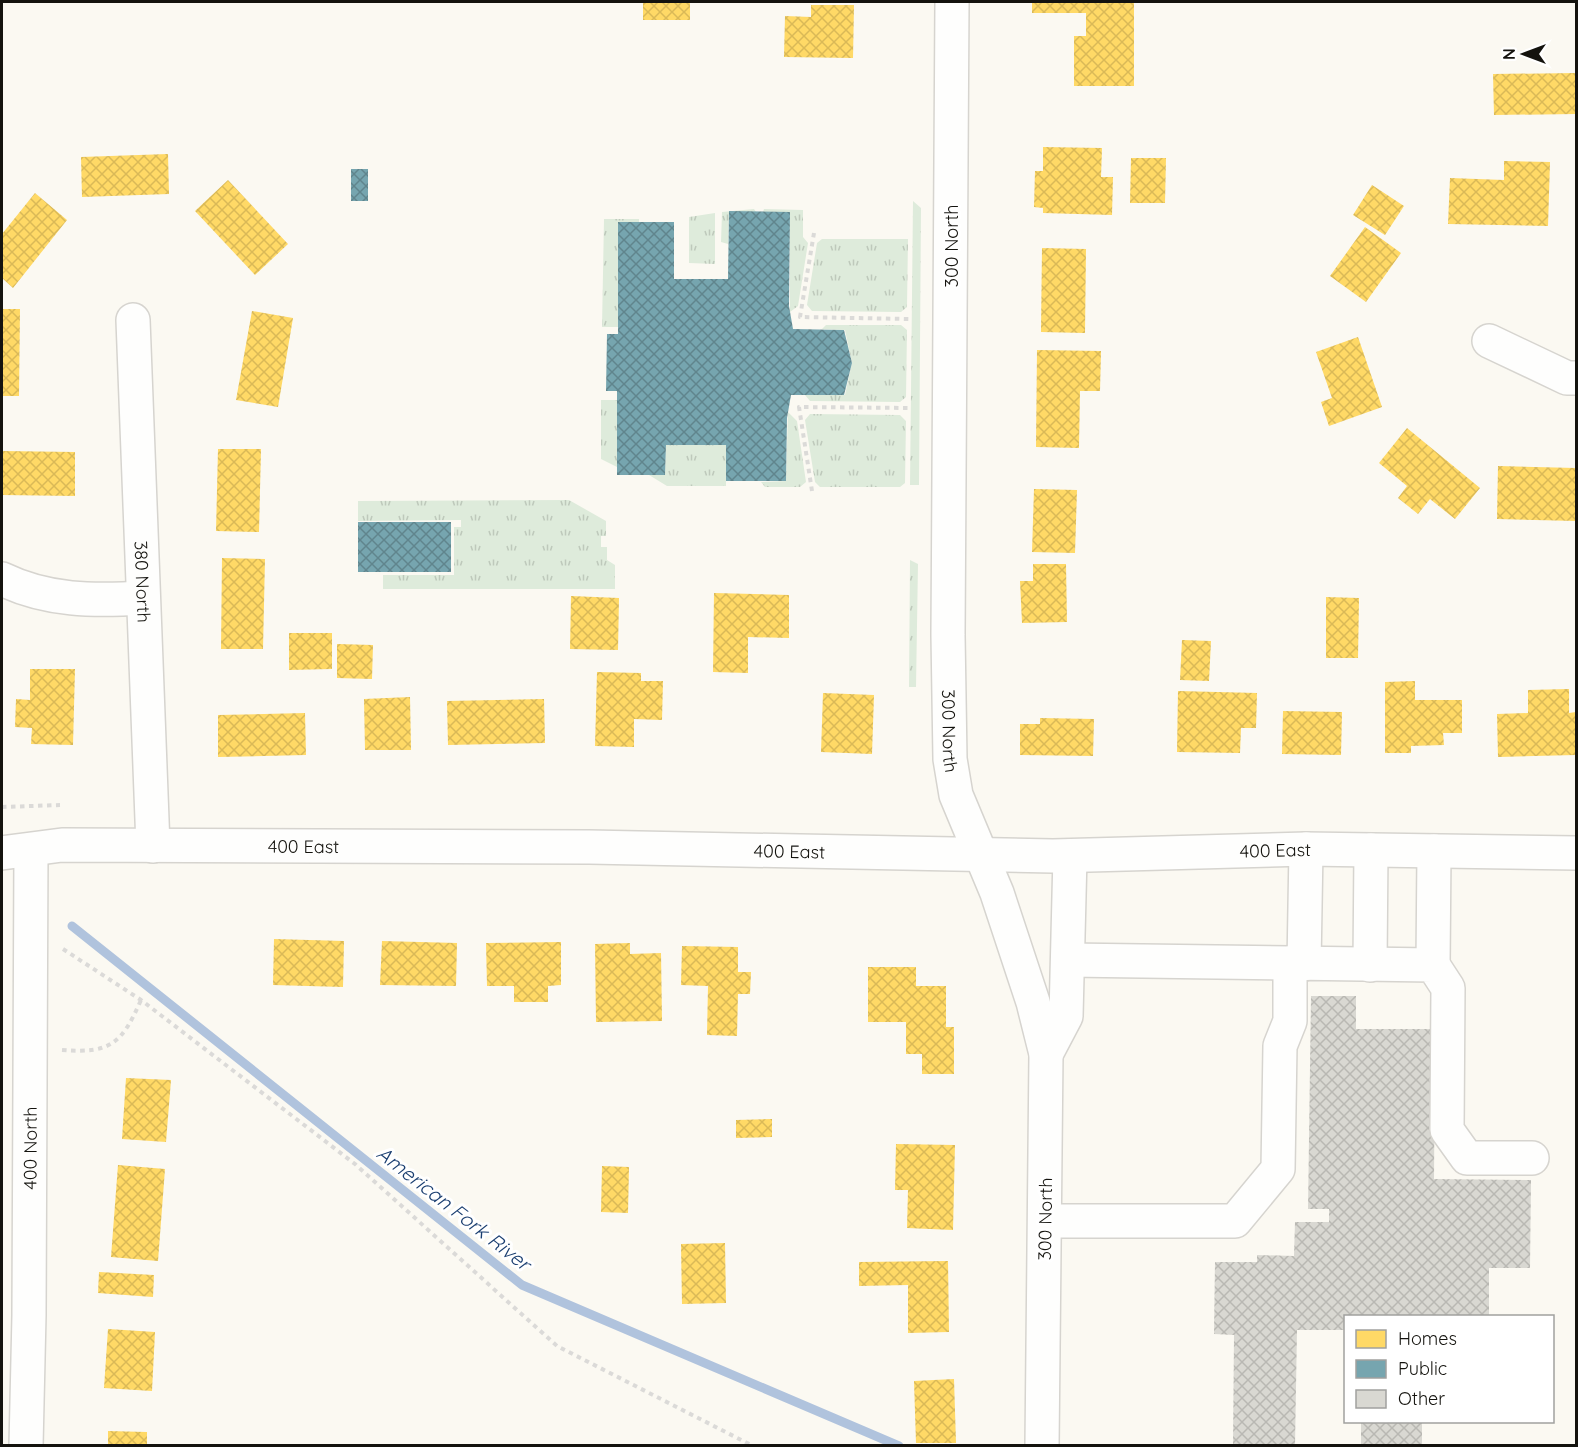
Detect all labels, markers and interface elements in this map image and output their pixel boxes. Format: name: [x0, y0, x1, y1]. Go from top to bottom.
north arrow: [1494, 24, 1554, 84]
text: N: [1499, 48, 1519, 60]
street label: 300 North: [940, 205, 963, 288]
street label: 380 North: [130, 540, 156, 623]
street label: 300 North: [937, 689, 964, 774]
street label: 400 East: [268, 834, 339, 858]
street label: 400 East: [1239, 837, 1311, 862]
street label: 400 East: [753, 839, 825, 863]
street label: 400 North: [18, 1106, 41, 1190]
water label: American Fork River: [372, 1140, 538, 1277]
street label: 300 North: [1033, 1177, 1057, 1261]
legend: [1344, 1315, 1554, 1423]
text: Homes: [1398, 1327, 1457, 1350]
text: Public: [1398, 1357, 1447, 1380]
text: Other: [1398, 1387, 1445, 1410]

